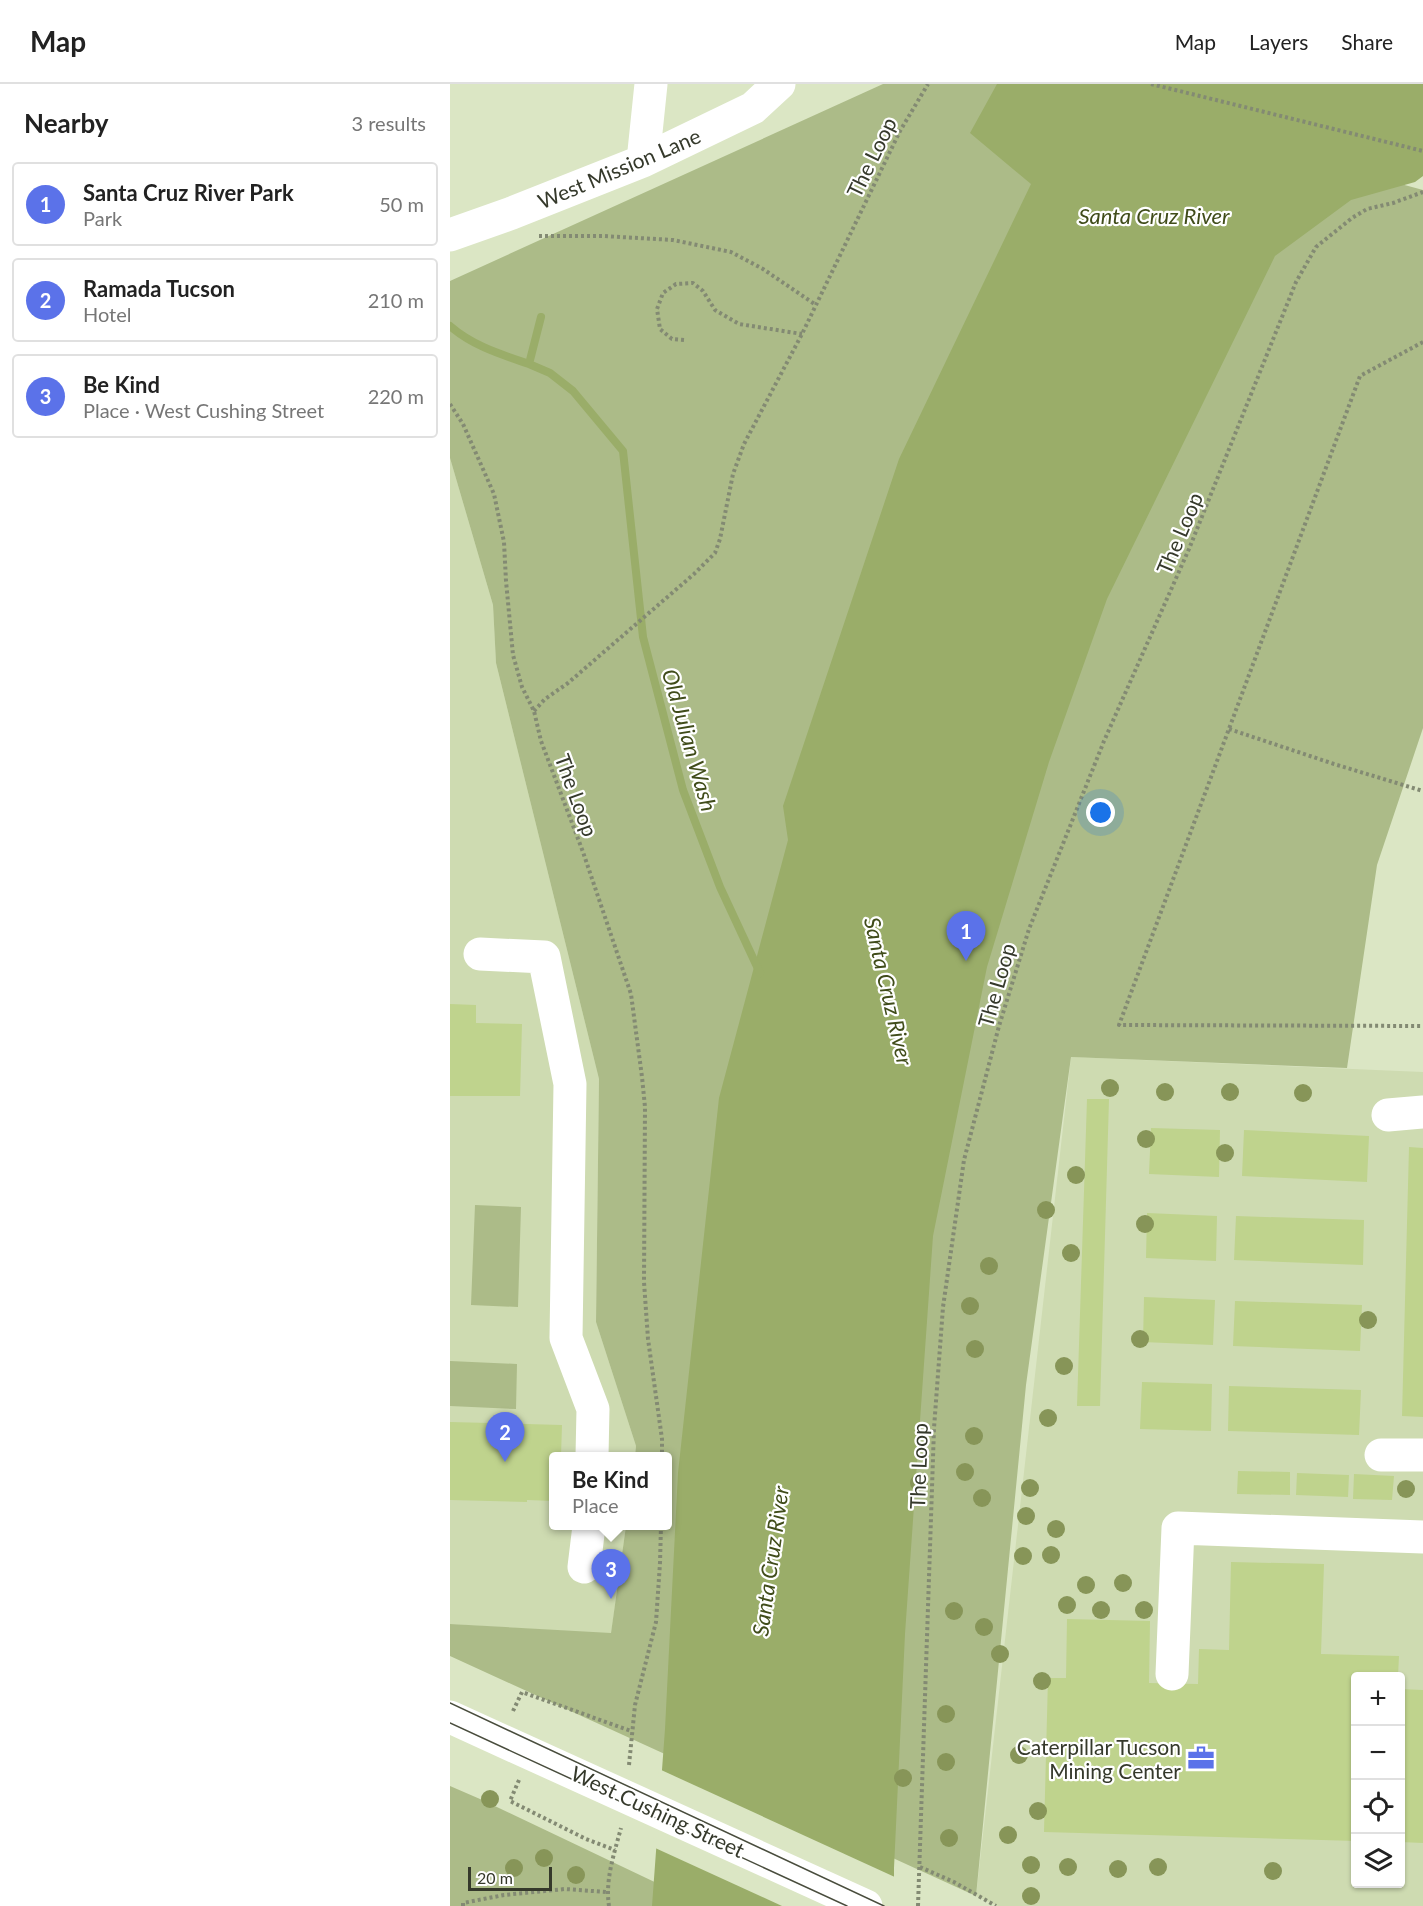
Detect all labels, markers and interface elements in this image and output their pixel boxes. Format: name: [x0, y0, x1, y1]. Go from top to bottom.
text: Map: [30, 24, 86, 58]
text: Map: [1175, 29, 1216, 54]
text: Layers: [1249, 29, 1308, 54]
text: Share: [1341, 29, 1393, 54]
text: Nearby: [24, 107, 109, 139]
text: 3 results: [351, 111, 426, 135]
street label: The Loop: [841, 113, 901, 201]
street label: West Mission Lane: [534, 122, 704, 214]
text: Santa Cruz River Park: [83, 179, 294, 206]
text: 1: [40, 192, 51, 216]
text: 50 m: [379, 192, 424, 216]
water label: Santa Cruz River: [1078, 202, 1230, 229]
text: Park: [83, 206, 122, 230]
text: Ramada Tucson: [83, 275, 235, 302]
text: 2: [40, 288, 51, 312]
text: 210 m: [368, 288, 424, 312]
text: Hotel: [83, 302, 132, 326]
text: Be Kind: [83, 371, 160, 398]
text: 3: [40, 384, 51, 408]
text: 220 m: [368, 384, 424, 408]
text: Place · West Cushing Street: [83, 398, 324, 422]
street label: The Loop: [1151, 489, 1207, 577]
water label: Old Julian Wash: [657, 666, 723, 814]
street label: The Loop: [551, 750, 603, 840]
your location: [1086, 798, 1115, 827]
pin: 1: [946, 912, 986, 961]
water label: Santa Cruz River: [859, 914, 919, 1068]
street label: The Loop: [972, 940, 1020, 1030]
pin: 2: [486, 1412, 524, 1462]
street label: The Loop: [904, 1423, 932, 1509]
popup: [549, 1452, 672, 1530]
text: Be Kind: [572, 1466, 649, 1493]
water label: Santa Cruz River: [746, 1484, 794, 1638]
text: Place: [572, 1493, 619, 1517]
pin: 3: [592, 1550, 630, 1599]
map controls: [1351, 1672, 1405, 1888]
button: +: [1351, 1672, 1405, 1726]
button: −: [1351, 1726, 1405, 1780]
place label: Caterpillar Tucson Mining Center: [1017, 1734, 1181, 1783]
office icon: Caterpillar Tucson Mining Center: [1186, 1743, 1216, 1773]
street label: West Cushing Street: [567, 1760, 749, 1862]
button: locate: [1351, 1780, 1405, 1834]
button: layers: [1351, 1834, 1405, 1888]
scale bar: [468, 1864, 552, 1892]
text: 20 m: [477, 1868, 513, 1887]

